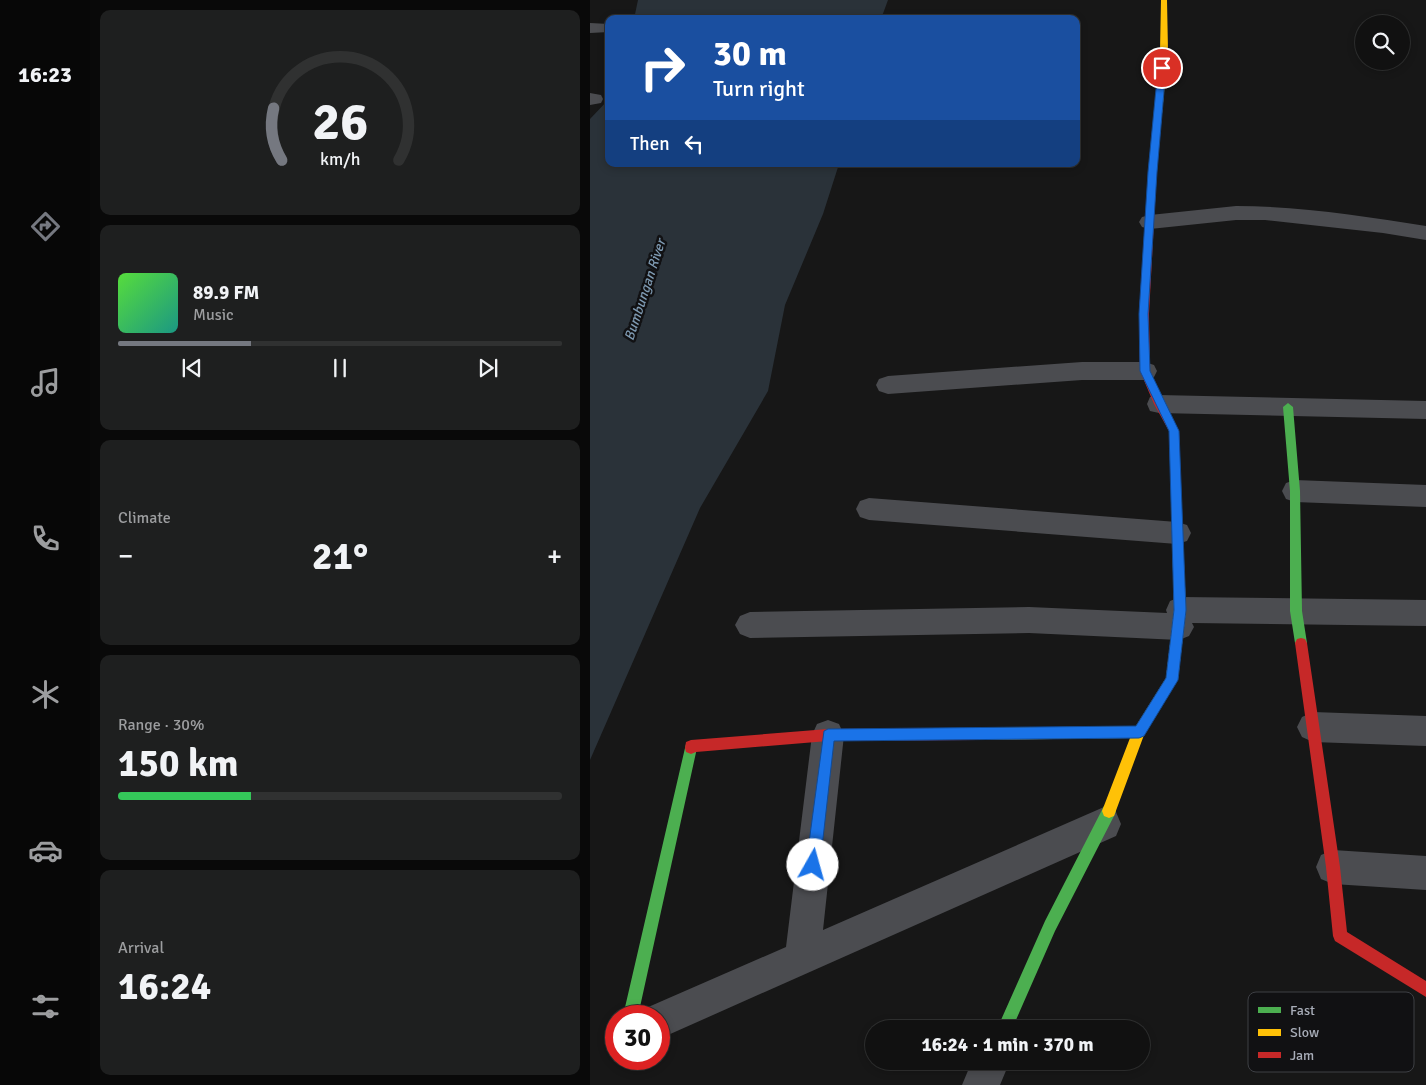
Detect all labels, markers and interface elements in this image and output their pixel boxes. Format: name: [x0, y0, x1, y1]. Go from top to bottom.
map controls: [1355, 15, 1410, 70]
button: search: [1355, 15, 1410, 70]
text: 30 m: [713, 32, 787, 75]
icon: right: [630, 35, 695, 100]
pin: [1141, 47, 1183, 89]
icon: arrive: [1148, 54, 1176, 82]
text: 16:23: [18, 61, 72, 88]
text: Turn right: [713, 75, 805, 102]
text: 26: [312, 90, 368, 154]
icon: left: [680, 130, 708, 158]
text: Then: [630, 132, 670, 156]
text: km/h: [320, 148, 360, 170]
icon: directions: [28, 209, 63, 244]
water label: Bumbungan River: [621, 235, 670, 343]
text: 89.9 FM: [193, 281, 259, 305]
text: Music: [193, 305, 234, 325]
icon: previous: [178, 354, 206, 382]
icon: pause: [326, 354, 354, 382]
icon: next: [474, 354, 502, 382]
icon: music: [28, 365, 63, 400]
text: Climate: [118, 508, 171, 528]
icon: phone: [28, 521, 63, 556]
text: 21°: [312, 533, 368, 580]
text: −: [118, 539, 133, 573]
text: +: [547, 539, 562, 573]
icon: climate: [28, 677, 63, 712]
text: Range · 30%: [118, 715, 204, 735]
text: 150 km: [118, 740, 239, 787]
icon: car: [28, 833, 63, 868]
position arrow: [786, 838, 838, 890]
text: Arrival: [118, 938, 164, 958]
text: 16:24: [118, 963, 211, 1010]
icon: filters: [28, 989, 63, 1024]
legend: [1248, 992, 1414, 1072]
text: Fast: [1290, 1002, 1315, 1019]
speed limit sign: 30: [605, 1005, 670, 1070]
text: Slow: [1290, 1024, 1319, 1041]
text: 16:24 · 1 min · 370 m: [921, 1033, 1094, 1057]
text: Jam: [1290, 1047, 1314, 1064]

